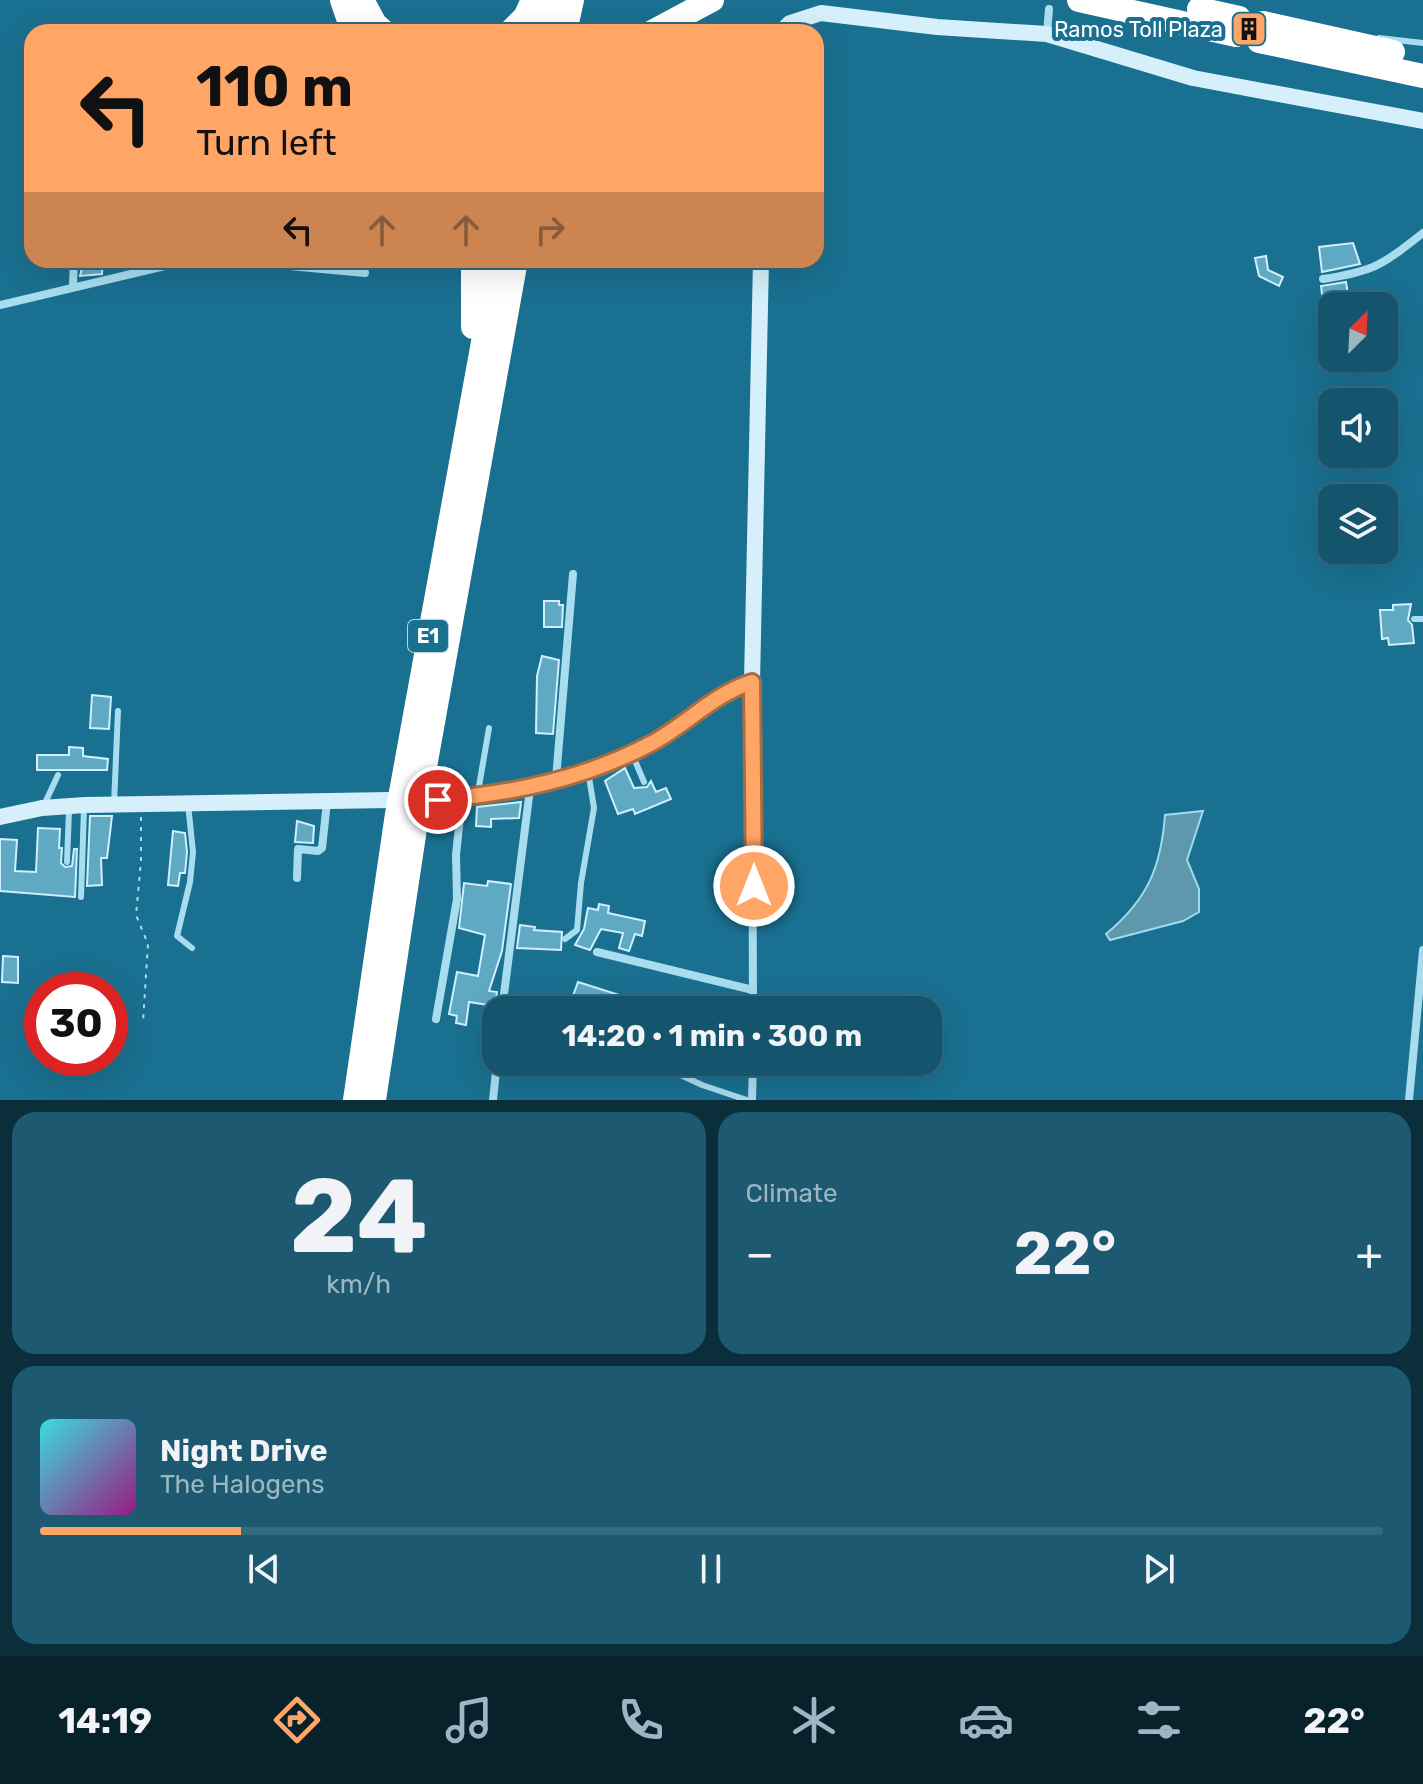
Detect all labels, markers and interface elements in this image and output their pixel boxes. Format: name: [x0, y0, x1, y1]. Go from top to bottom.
building icon: Ramos Toll Plaza: [1230, 10, 1268, 48]
place label: Ramos Toll Plaza: [1054, 16, 1223, 43]
text: 110 m: [196, 54, 353, 120]
icon: left: [64, 56, 168, 160]
text: Turn left: [196, 121, 337, 164]
icon: left: [276, 208, 320, 252]
icon: ahead: [360, 208, 404, 252]
icon: ahead: [444, 208, 488, 252]
icon: right: [528, 208, 572, 252]
north arrow: [1318, 292, 1398, 372]
map controls: [1318, 292, 1398, 564]
button: sound: [1318, 388, 1398, 468]
button: layers: [1318, 484, 1398, 564]
road number: E1: [408, 620, 448, 652]
pin: [404, 766, 472, 834]
icon: arrive: [416, 778, 460, 822]
position arrow: [712, 844, 796, 928]
speed limit sign: 30: [24, 972, 128, 1076]
text: 14:20 · 1 min · 300 m: [562, 1018, 862, 1054]
text: 24: [290, 1155, 428, 1278]
text: Climate: [746, 1178, 838, 1209]
text: 22°: [1014, 1218, 1116, 1289]
text: −: [746, 1228, 774, 1280]
text: +: [1356, 1228, 1383, 1280]
text: km/h: [326, 1269, 391, 1300]
text: Night Drive: [160, 1433, 328, 1469]
text: The Halogens: [160, 1469, 325, 1500]
icon: previous: [242, 1547, 286, 1591]
icon: pause: [689, 1547, 733, 1591]
icon: next: [1137, 1547, 1181, 1591]
icon: directions: [269, 1692, 325, 1748]
icon: music: [441, 1692, 497, 1748]
icon: phone: [613, 1692, 669, 1748]
icon: climate: [786, 1692, 842, 1748]
icon: car: [958, 1692, 1014, 1748]
icon: filters: [1131, 1692, 1187, 1748]
text: 14:19: [58, 1699, 152, 1742]
text: 22°: [1303, 1699, 1365, 1742]

